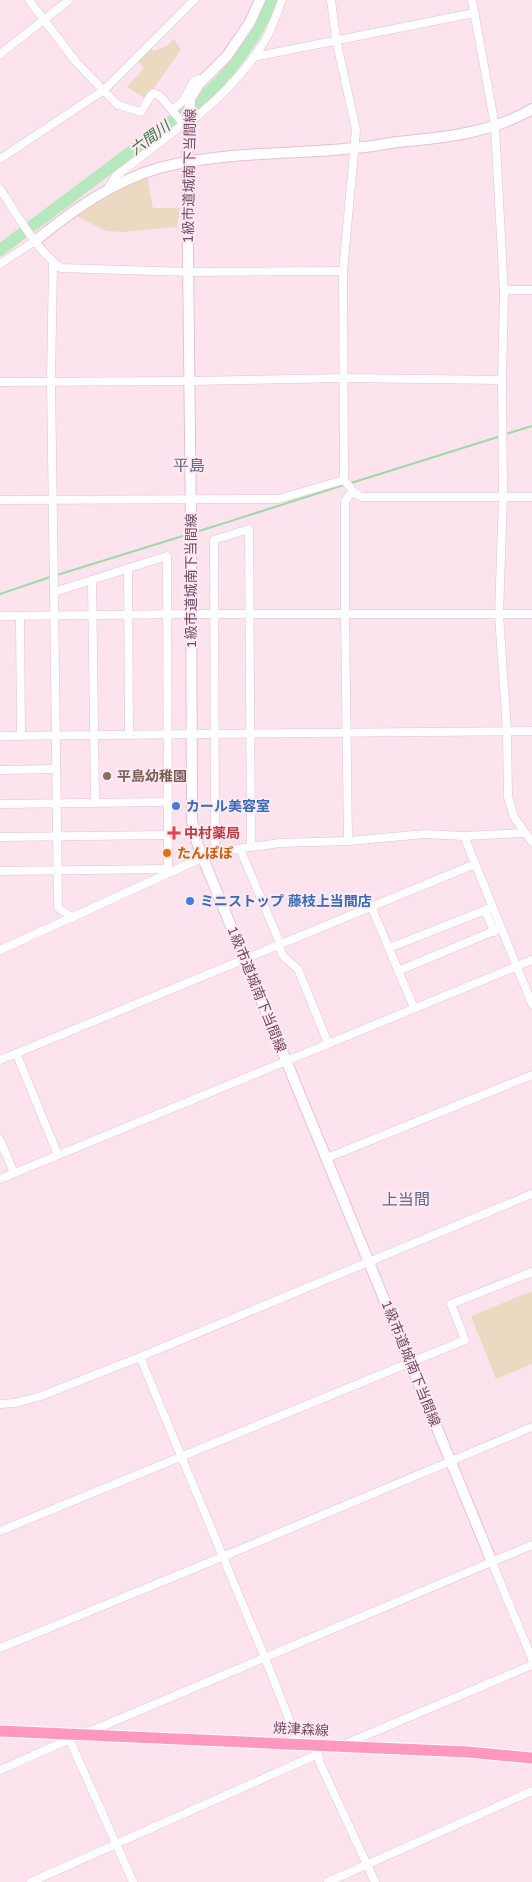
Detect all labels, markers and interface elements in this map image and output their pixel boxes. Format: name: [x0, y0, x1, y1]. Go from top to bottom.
street label: 1級市道城南下当間線: [180, 108, 199, 244]
water label: 六間川: [127, 116, 175, 159]
district label: 平島: [173, 456, 205, 476]
street label: 1級市道城南下当間線: [183, 514, 200, 648]
place label: 平島幼稚園: [117, 768, 187, 785]
marker: 平島幼稚園: [101, 770, 113, 782]
place label: カール美容室: [186, 798, 270, 815]
marker: カール美容室: [170, 800, 182, 812]
place label: 中村薬局: [184, 825, 240, 842]
marker: 中村薬局: [168, 827, 180, 839]
place label: たんぽぽ: [177, 845, 233, 862]
marker: たんぽぽ: [161, 847, 173, 859]
place label: ミニストップ 藤枝上当間店: [200, 893, 372, 910]
marker: ミニストップ 藤枝上当間店: [184, 895, 196, 907]
street label: 1級市道城南下当間線: [223, 924, 290, 1055]
district label: 上当間: [382, 1190, 430, 1210]
street label: 1級市道城南下当間線: [377, 1298, 444, 1429]
street label: 焼津森線: [273, 1720, 329, 1739]

